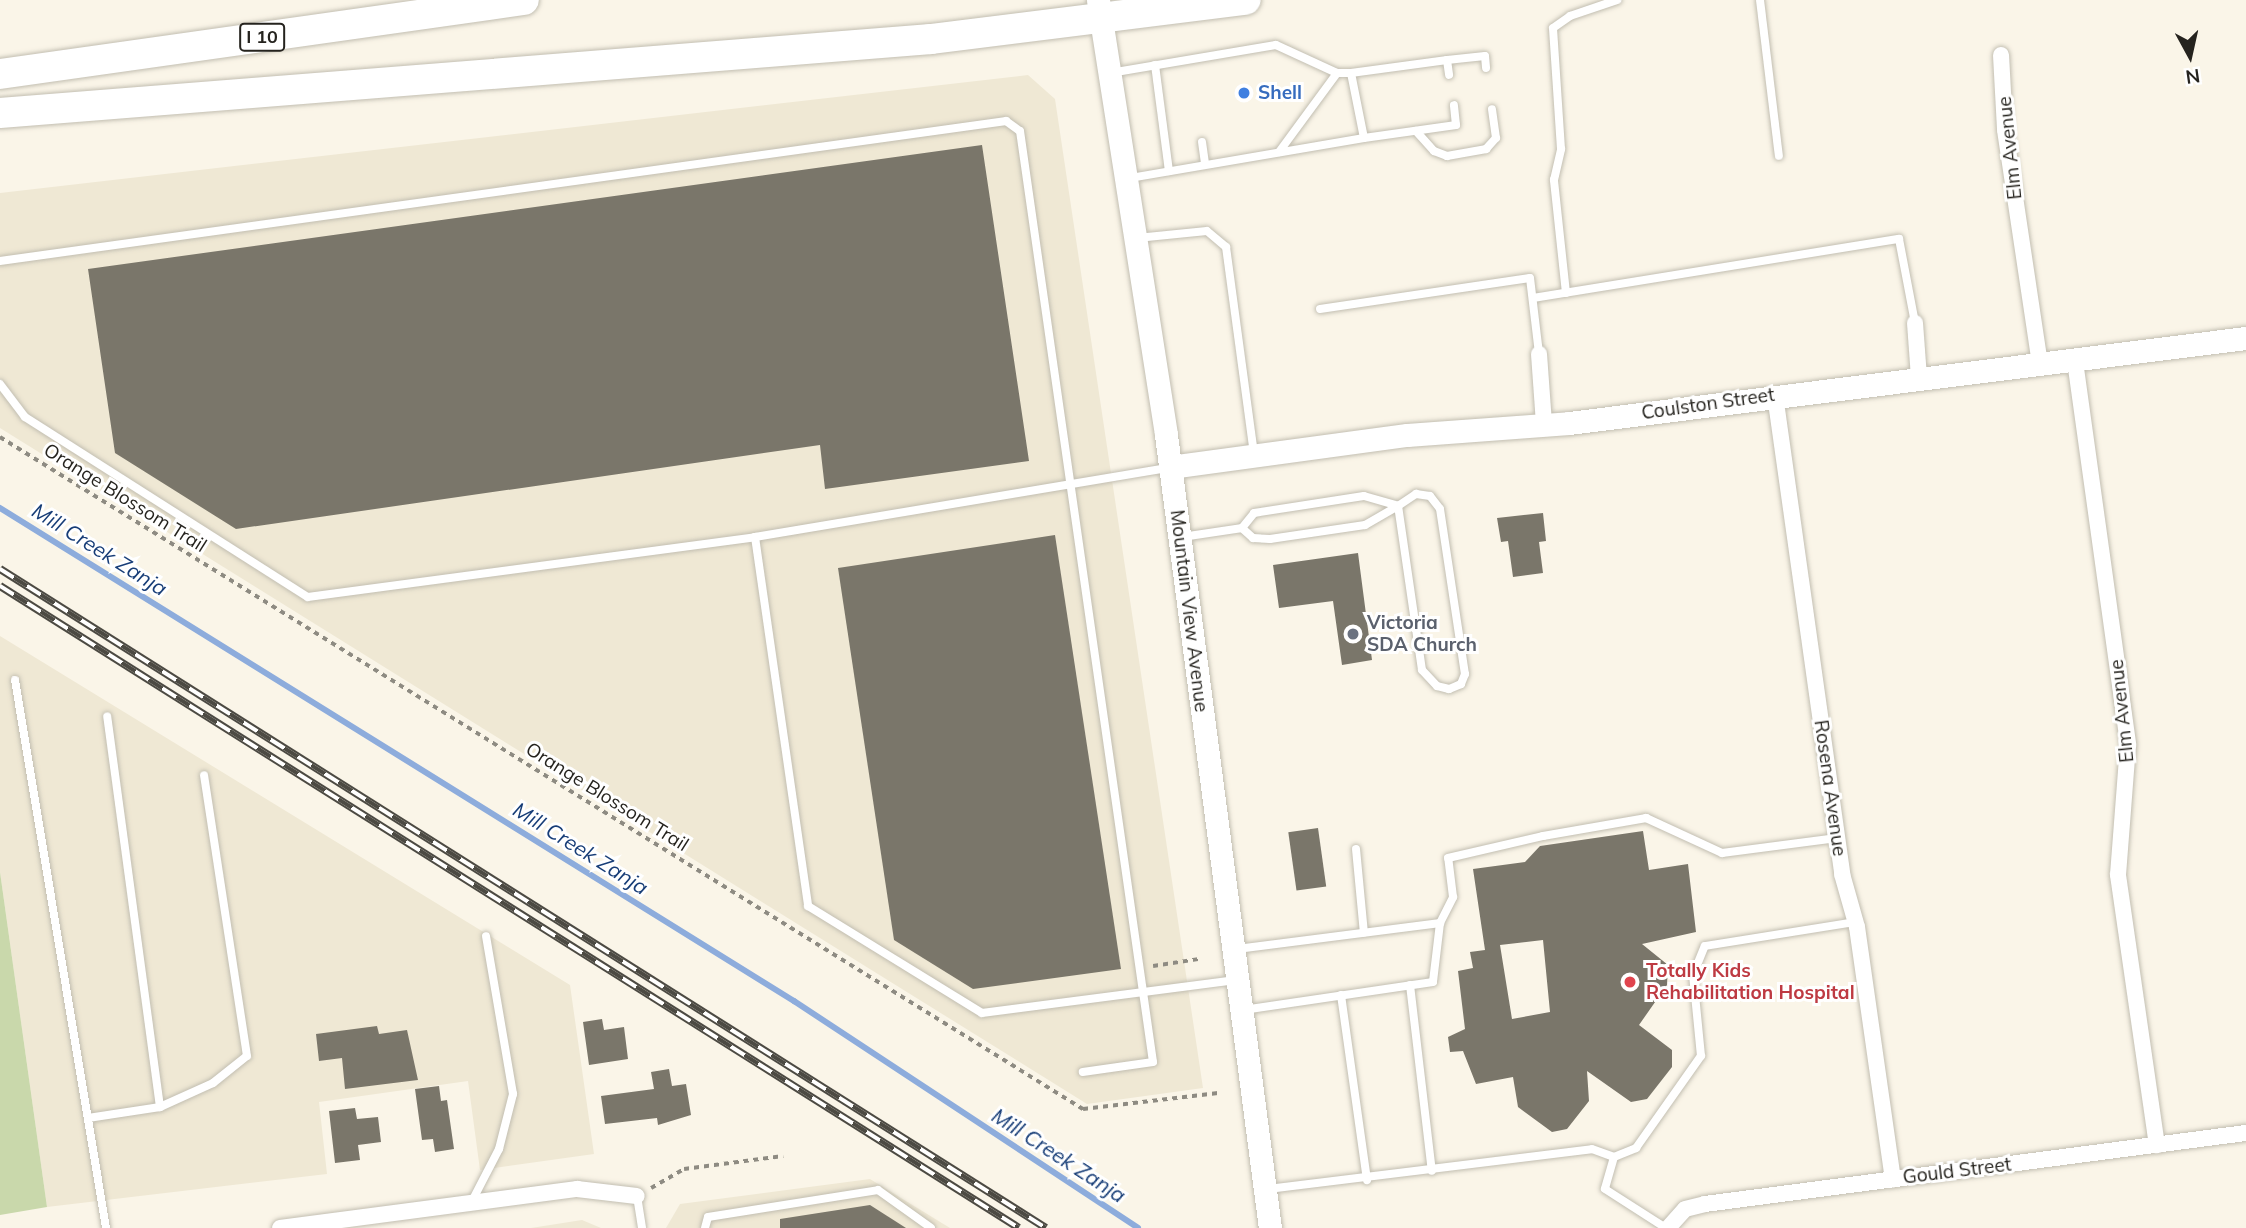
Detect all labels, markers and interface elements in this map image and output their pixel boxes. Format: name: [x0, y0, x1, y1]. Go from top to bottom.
north arrow: [2155, 21, 2225, 91]
road number: I 10: [238, 22, 286, 52]
text: N: [2184, 64, 2202, 90]
place label: Shell: [1258, 82, 1302, 104]
marker: Shell: [1236, 85, 1252, 101]
street label: Elm Avenue: [1993, 95, 2027, 201]
street label: Coulston Street: [1640, 383, 1776, 425]
street label: Orange Blossom Trail: [39, 439, 211, 557]
water label: Mill Creek Zanja: [28, 497, 172, 601]
street label: Mountain View Avenue: [1165, 509, 1213, 713]
place label: Victoria SDA Church: [1367, 612, 1477, 656]
marker: Victoria SDA Church: [1345, 626, 1361, 642]
street label: Elm Avenue: [2105, 658, 2139, 764]
street label: Rosena Avenue: [1809, 718, 1851, 858]
street label: Orange Blossom Trail: [521, 738, 693, 856]
water label: Mill Creek Zanja: [509, 796, 653, 900]
place label: Totally Kids Rehabilitation Hospital: [1646, 960, 1855, 1004]
marker: Totally Kids Rehabilitation Hospital: [1620, 972, 1640, 992]
water label: Mill Creek Zanja: [987, 1102, 1131, 1208]
street label: Gould Street: [1901, 1153, 2013, 1189]

